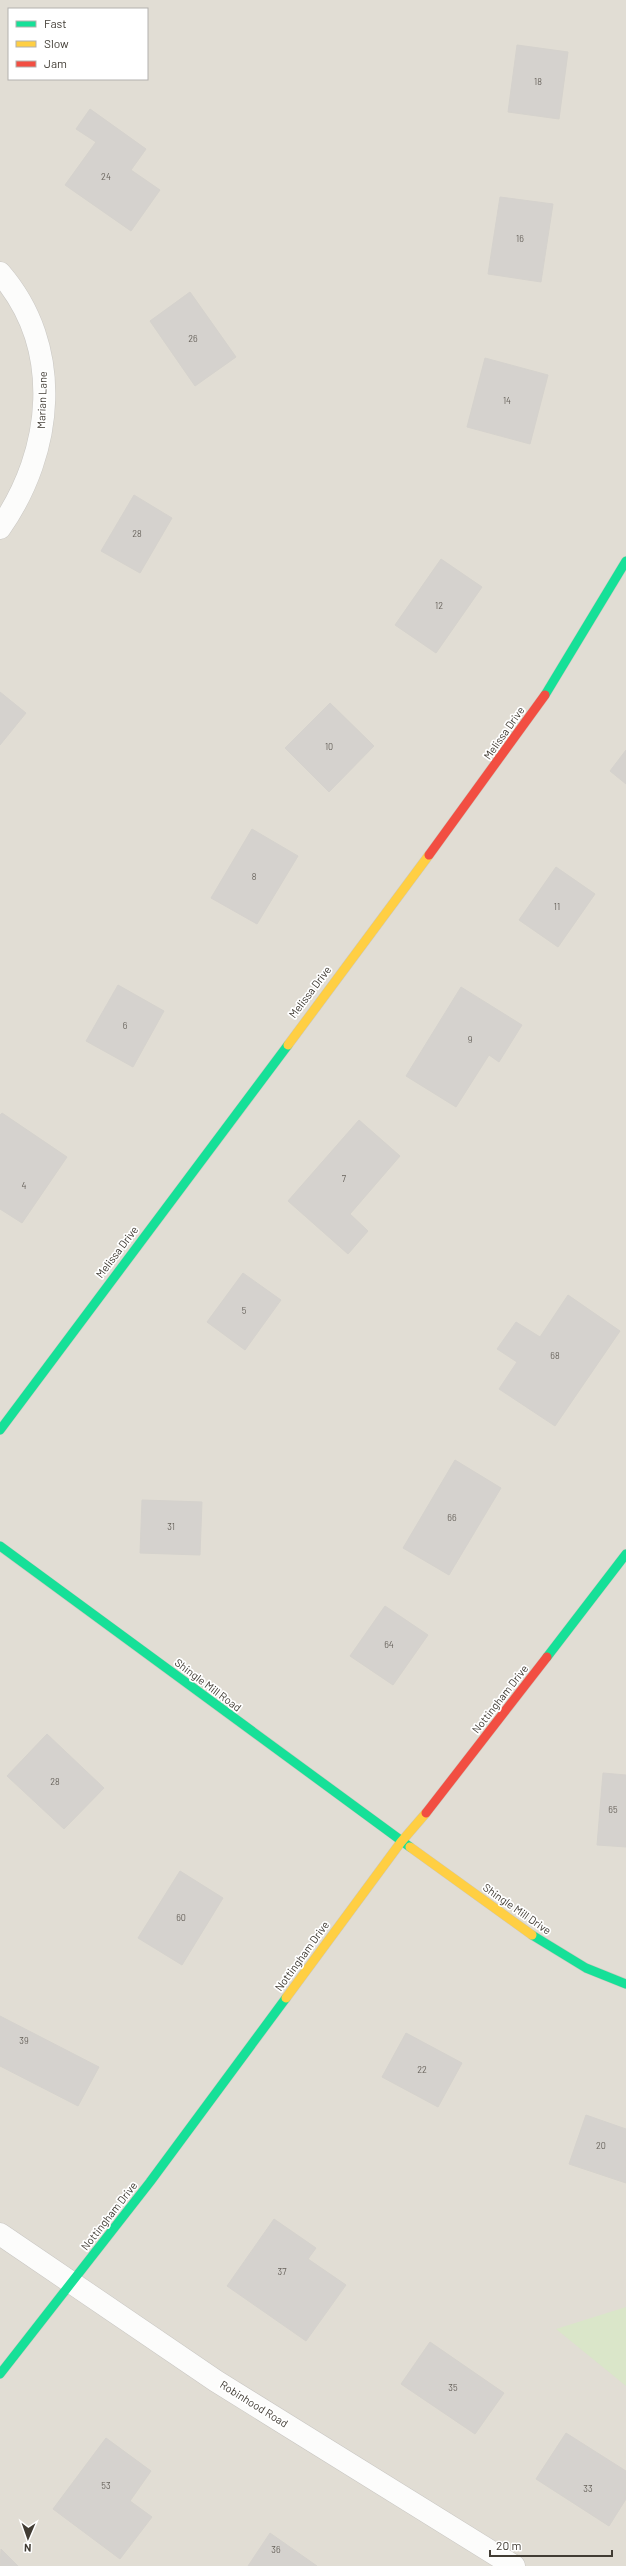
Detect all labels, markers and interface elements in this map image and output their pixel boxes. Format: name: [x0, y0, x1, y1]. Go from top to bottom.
legend: [8, 8, 148, 80]
text: Fast: [44, 16, 67, 30]
text: Slow: [44, 36, 69, 50]
text: Jam: [44, 56, 67, 70]
house number: 18: [534, 76, 542, 87]
house number: 24: [101, 171, 111, 182]
house number: 16: [516, 233, 524, 244]
house number: 26: [188, 333, 198, 344]
street label: Marian Lane: [34, 371, 49, 429]
house number: 14: [503, 395, 511, 406]
house number: 28: [132, 528, 142, 539]
house number: 12: [435, 600, 443, 611]
street label: Melissa Drive: [481, 704, 527, 762]
house number: 10: [325, 741, 333, 752]
house number: 8: [252, 871, 257, 882]
house number: 11: [554, 901, 560, 912]
street label: Melissa Drive: [286, 963, 333, 1020]
house number: 6: [123, 1020, 128, 1031]
house number: 9: [468, 1034, 473, 1045]
house number: 7: [342, 1173, 347, 1184]
house number: 4: [22, 1180, 27, 1191]
street label: Melissa Drive: [93, 1223, 140, 1280]
house number: 5: [242, 1305, 247, 1316]
house number: 68: [550, 1350, 560, 1361]
house number: 66: [447, 1512, 457, 1523]
house number: 31: [167, 1521, 175, 1532]
house number: 64: [384, 1639, 394, 1650]
street label: Shingle Mill Road: [173, 1655, 244, 1714]
street label: Nottingham Drive: [469, 1662, 530, 1736]
house number: 28: [50, 1776, 60, 1787]
house number: 65: [608, 1804, 618, 1815]
street label: Shingle Mill Drive: [481, 1880, 554, 1937]
house number: 60: [176, 1912, 186, 1923]
street label: Nottingham Drive: [272, 1918, 331, 1993]
house number: 39: [19, 2035, 29, 2046]
house number: 22: [417, 2064, 427, 2075]
house number: 20: [596, 2140, 606, 2151]
street label: Nottingham Drive: [78, 2179, 139, 2253]
house number: 37: [278, 2266, 287, 2277]
street label: Robinhood Road: [218, 2377, 291, 2430]
house number: 35: [448, 2382, 458, 2393]
house number: 53: [101, 2480, 111, 2491]
house number: 33: [583, 2483, 593, 2494]
north arrow: [8, 2518, 48, 2558]
scale bar: [490, 2532, 612, 2558]
text: 20 m: [496, 2538, 522, 2552]
text: N: [24, 2542, 32, 2555]
house number: 36: [271, 2544, 281, 2555]

